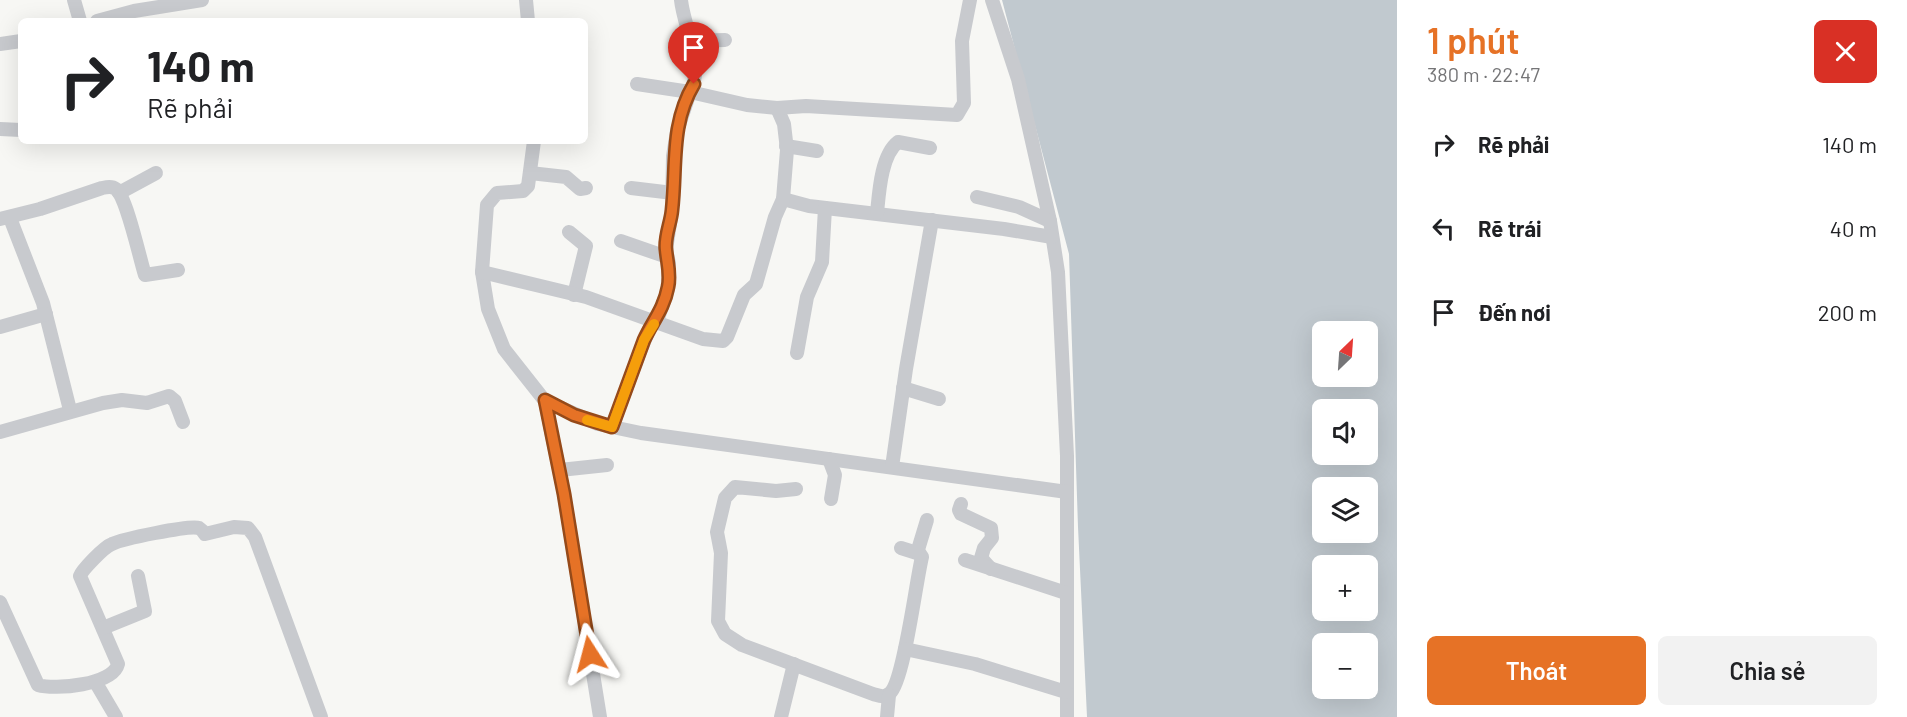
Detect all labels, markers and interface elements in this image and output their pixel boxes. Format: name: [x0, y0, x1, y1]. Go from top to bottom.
text: 1 phút: [1427, 18, 1520, 61]
button: close: [1814, 20, 1877, 83]
pin: [668, 22, 719, 84]
icon: arrive: [677, 31, 710, 64]
text: 140 m: [147, 40, 255, 90]
icon: right: [48, 42, 126, 120]
text: 380 m · 22:47: [1427, 62, 1540, 86]
text: Rẽ phải: [147, 91, 233, 123]
icon: right: [1427, 128, 1460, 161]
text: Rẽ phải: [1478, 131, 1549, 157]
text: 140 m: [1822, 131, 1877, 157]
icon: left: [1427, 212, 1460, 245]
text: Rẽ trái: [1478, 215, 1542, 241]
text: 40 m: [1830, 215, 1877, 241]
icon: arrive: [1427, 296, 1460, 329]
text: Đến nơi: [1478, 299, 1551, 325]
text: 200 m: [1818, 299, 1877, 325]
north arrow: [1312, 321, 1378, 387]
map controls: [1312, 321, 1378, 699]
button: sound: [1312, 399, 1378, 465]
button: layers: [1312, 477, 1378, 543]
button: +: [1312, 555, 1378, 621]
position arrow: [558, 622, 622, 686]
button: −: [1312, 633, 1378, 699]
button: Thoát: [1427, 636, 1646, 705]
button: Chia sẻ: [1658, 636, 1877, 705]

